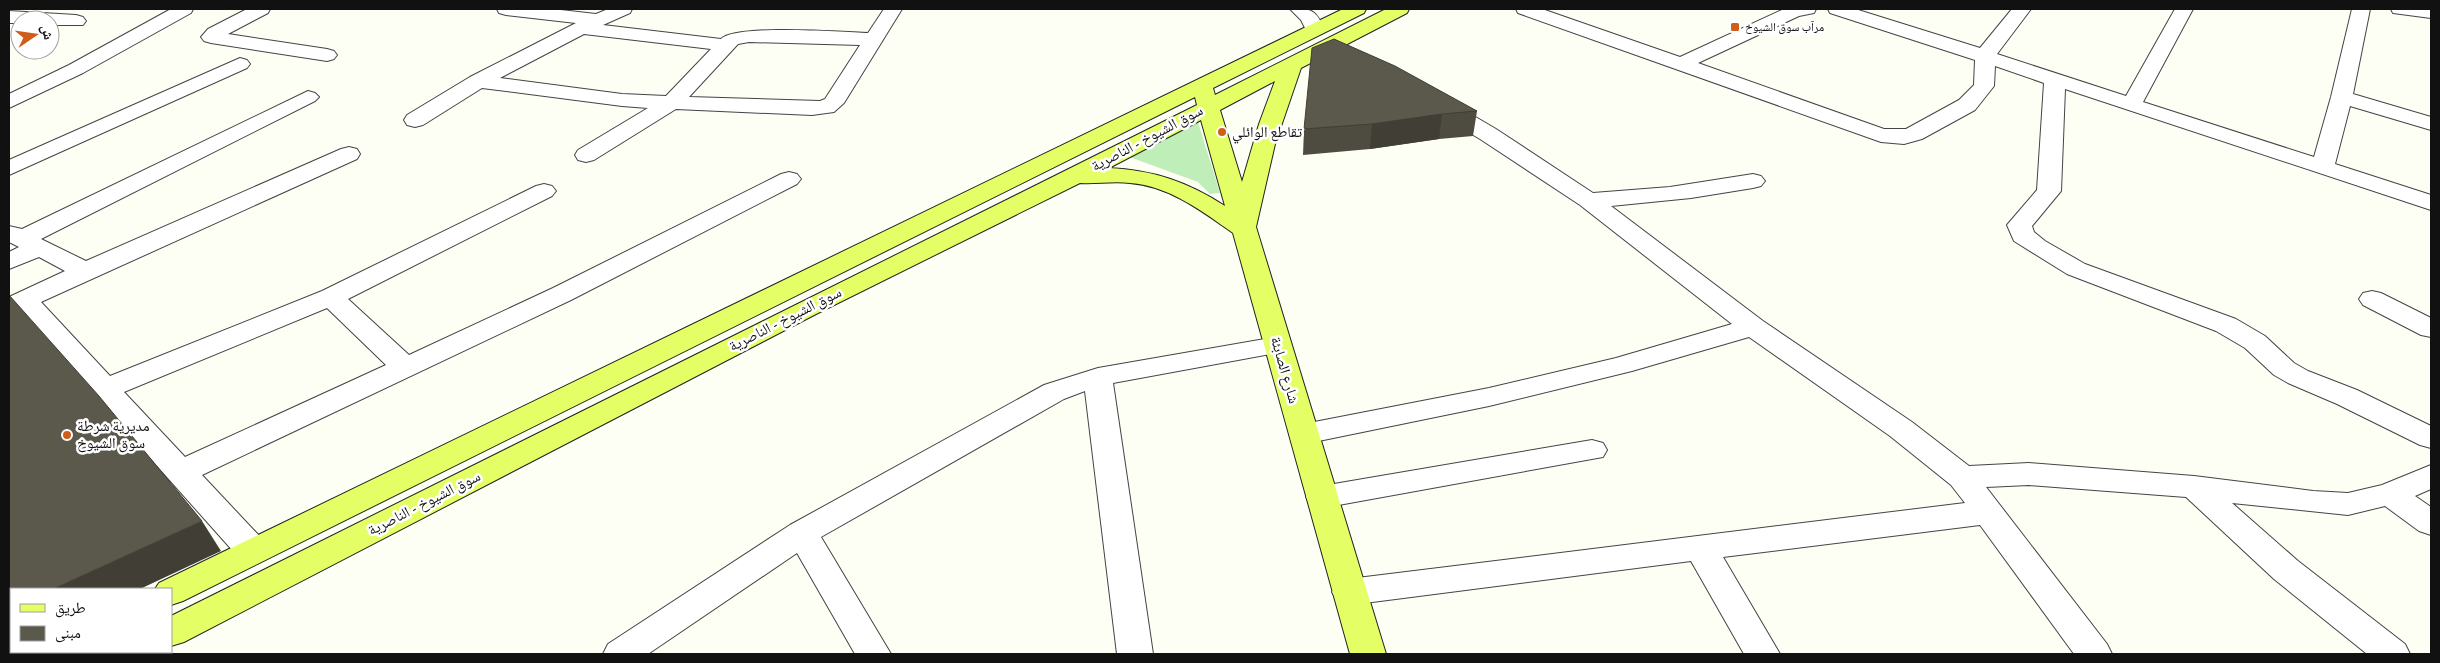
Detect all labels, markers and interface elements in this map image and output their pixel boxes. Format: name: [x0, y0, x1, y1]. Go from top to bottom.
north arrow: [10, 10, 60, 60]
place label: مرآب سوق الشيوخ: [1745, 20, 1824, 34]
marker: مرآب سوق الشيوخ: [1729, 21, 1741, 33]
text: ش: [37, 23, 57, 41]
street label: سوق الشيوخ - الناصرية: [1089, 102, 1206, 176]
place label: تقاطع الوائلي: [1232, 124, 1303, 144]
marker: تقاطع الوائلي: [1216, 126, 1228, 138]
street label: سوق الشيوخ - الناصرية: [726, 284, 845, 356]
street label: شارع الصابئة: [1266, 335, 1302, 406]
place label: مديرية شرطة سوق الشيوخ: [77, 418, 150, 453]
marker: مديرية شرطة سوق الشيوخ: [61, 429, 73, 441]
street label: سوق الشيوخ - الناصرية: [365, 468, 484, 540]
legend: [10, 588, 172, 653]
text: طريق: [55, 600, 86, 618]
text: مبنى: [55, 625, 81, 643]

